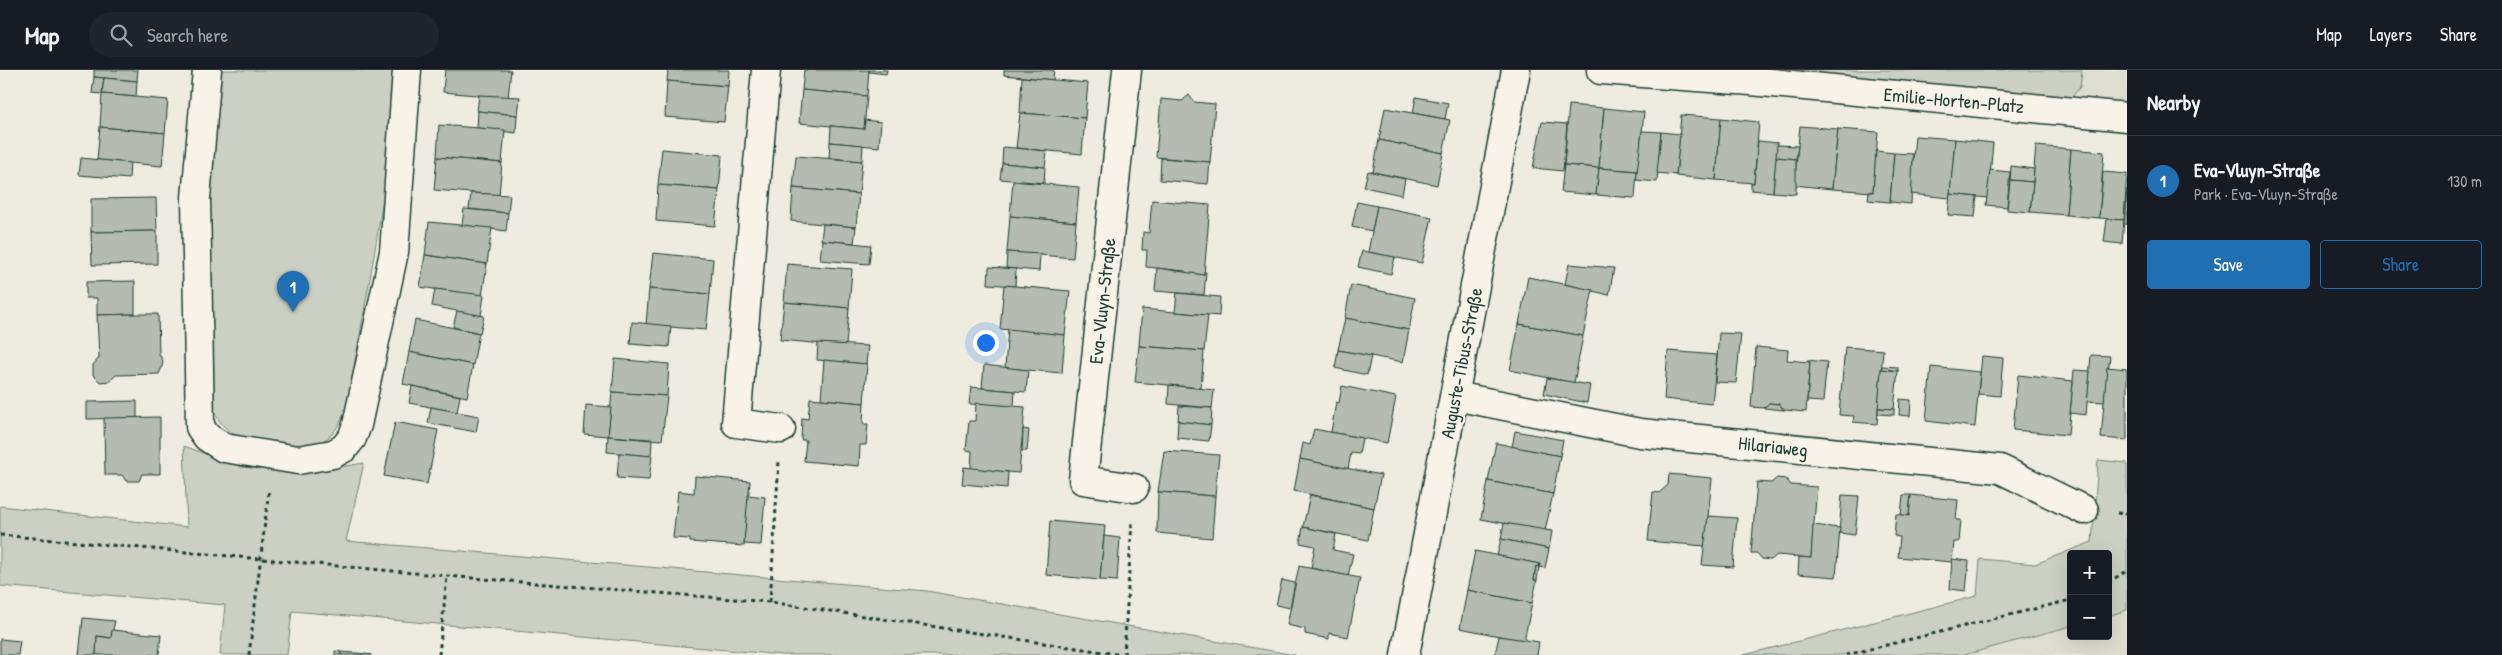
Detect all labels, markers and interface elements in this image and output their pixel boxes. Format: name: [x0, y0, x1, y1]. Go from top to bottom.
search box: [89, 12, 439, 57]
text: Map: [25, 19, 59, 51]
icon: search: [107, 21, 135, 49]
text: Search here: [147, 22, 228, 48]
text: Map: [2316, 22, 2342, 47]
text: Layers: [2370, 22, 2412, 47]
text: Share: [2440, 22, 2477, 47]
street label: Emilie-Horten-Platz: [1883, 81, 2025, 119]
text: Nearby: [2147, 88, 2200, 117]
text: Eva-Vluyn-Straße: [2194, 157, 2320, 183]
text: 1: [2160, 170, 2166, 192]
text: 130 m: [2447, 170, 2482, 192]
text: Park · Eva-Vluyn-Straße: [2194, 183, 2338, 205]
street label: Eva-Vluyn-Straße: [1082, 236, 1122, 365]
button: Save: [2147, 240, 2310, 289]
button: Share: [2320, 240, 2482, 289]
pin: 1: [277, 271, 309, 312]
street label: Auguste-Tibus-Straße: [1434, 285, 1488, 441]
your location: [973, 330, 999, 356]
street label: Hilariaweg: [1737, 429, 1809, 463]
map controls: [2067, 550, 2112, 640]
button: +: [2067, 550, 2112, 595]
button: −: [2067, 595, 2112, 640]

